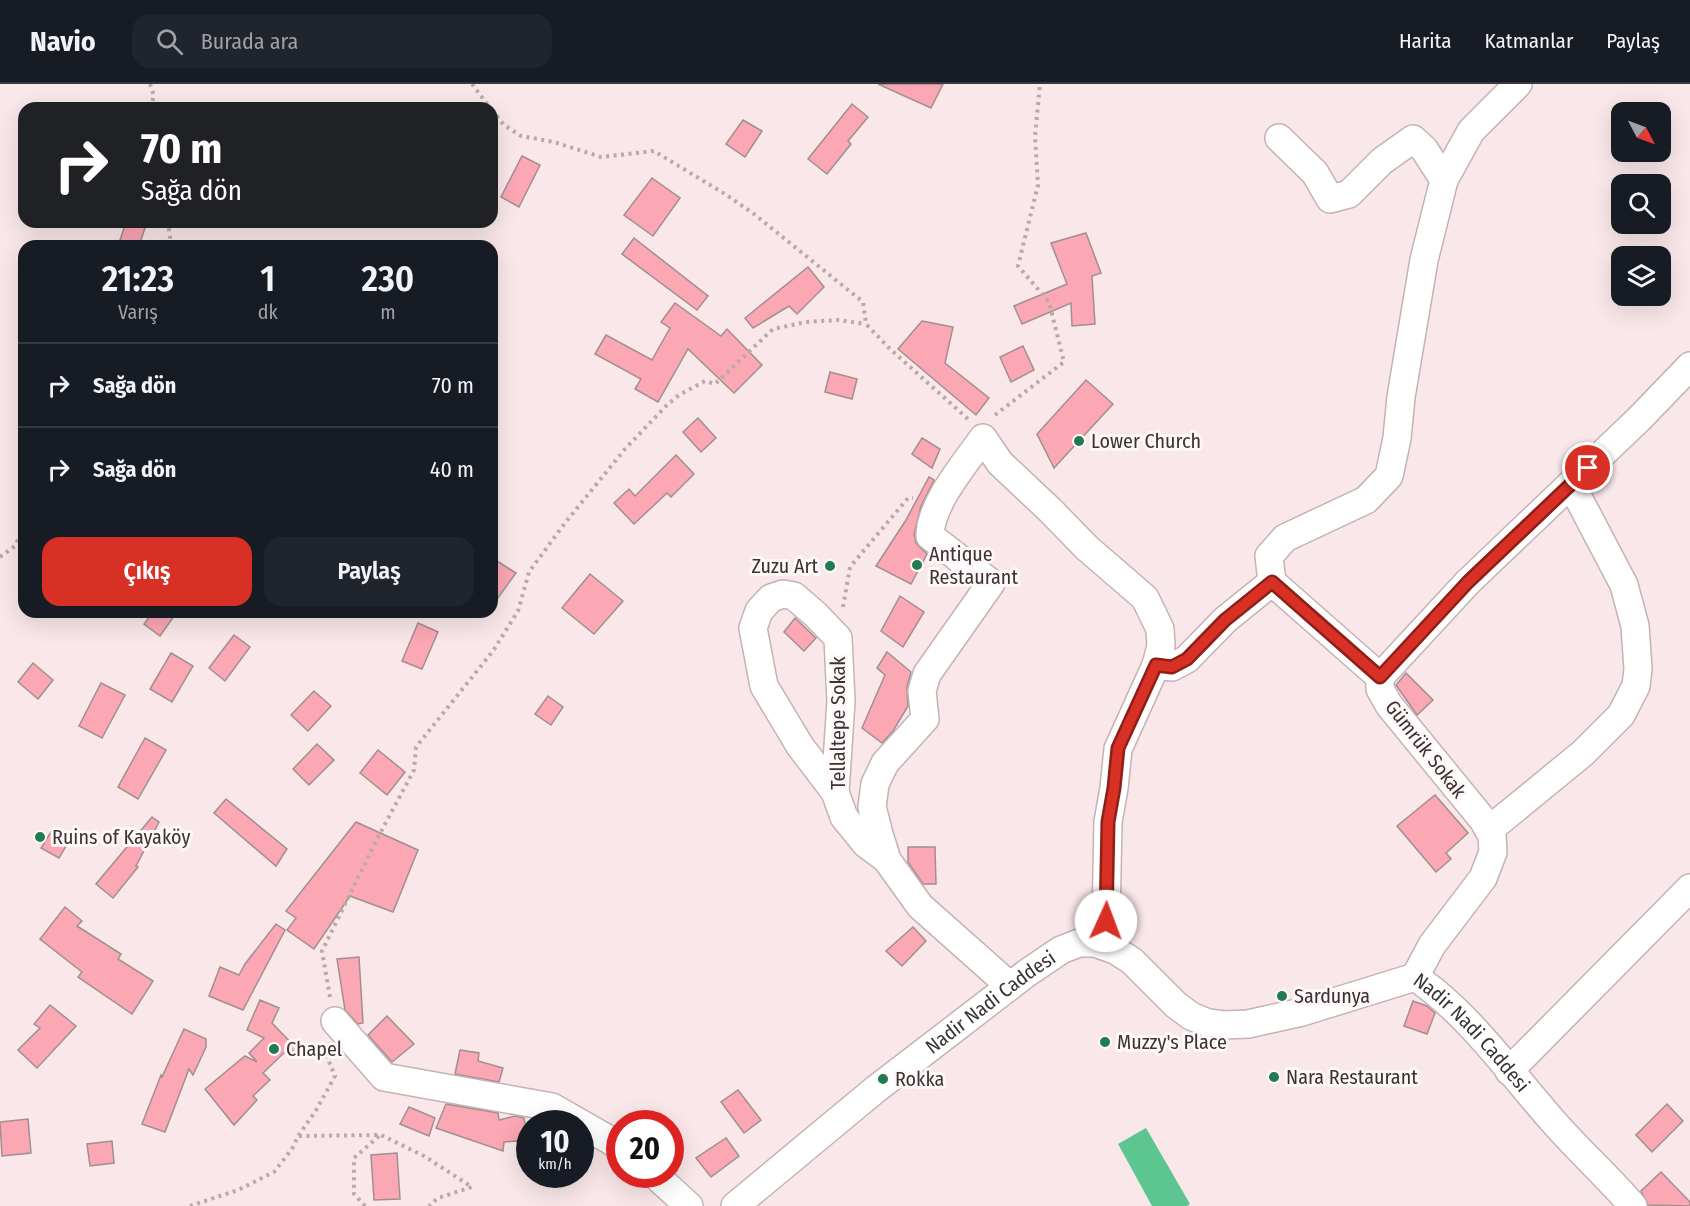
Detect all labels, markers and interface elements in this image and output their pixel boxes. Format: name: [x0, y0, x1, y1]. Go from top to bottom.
search box: [132, 14, 552, 68]
text: Navio: [30, 25, 96, 58]
icon: search: [153, 25, 186, 58]
text: Burada ara: [201, 28, 298, 55]
text: Harita: [1399, 28, 1452, 54]
text: Katmanlar: [1485, 28, 1573, 54]
text: Paylaş: [1606, 28, 1660, 54]
north arrow: [1611, 102, 1671, 162]
map controls: [1611, 102, 1671, 306]
text: 70 m: [141, 124, 222, 174]
icon: right: [42, 126, 120, 204]
button: search: [1611, 174, 1671, 234]
text: Sağa dön: [141, 175, 242, 207]
button: layers: [1611, 246, 1671, 306]
text: 21:23: [102, 257, 174, 301]
text: 1: [260, 257, 275, 301]
text: 230: [362, 257, 414, 301]
text: Varış: [118, 300, 158, 324]
text: dk: [258, 300, 278, 324]
text: m: [380, 300, 396, 324]
icon: right: [42, 369, 75, 402]
text: Sağa dön: [93, 372, 176, 399]
text: 70 m: [432, 372, 474, 399]
place label: Lower Church: [1091, 429, 1201, 453]
marker: Lower Church: [1072, 434, 1086, 448]
pin: [1562, 442, 1613, 493]
icon: arrive: [1571, 451, 1604, 484]
icon: right: [42, 453, 75, 486]
text: Sağa dön: [93, 456, 176, 483]
text: 40 m: [430, 456, 474, 483]
button: Çıkış: [42, 537, 252, 606]
button: Paylaş: [264, 537, 474, 606]
place label: Antique Restaurant: [929, 542, 1018, 589]
place label: Zuzu Art: [752, 554, 818, 578]
marker: Antique Restaurant: [910, 558, 924, 572]
marker: Zuzu Art: [823, 559, 837, 573]
street label: Tellaltepe Sokak: [826, 656, 850, 790]
street label: Gümrük Sokak: [1380, 695, 1472, 803]
place label: Ruins of Kayaköy: [52, 825, 190, 849]
marker: Ruins of Kayaköy: [33, 830, 47, 844]
position arrow: [1074, 889, 1138, 953]
street label: Nadir Nadi Caddesi: [921, 945, 1060, 1059]
street label: Nadir Nadi Caddesi: [1409, 968, 1535, 1097]
place label: Sardunya: [1294, 984, 1370, 1008]
marker: Sardunya: [1275, 989, 1289, 1003]
place label: Muzzy's Place: [1117, 1030, 1227, 1054]
marker: Muzzy's Place: [1098, 1035, 1112, 1049]
place label: Chapel: [286, 1037, 342, 1061]
marker: Chapel: [267, 1042, 281, 1056]
place label: Nara Restaurant: [1286, 1065, 1418, 1089]
place label: Rokka: [895, 1067, 944, 1091]
marker: Nara Restaurant: [1267, 1070, 1281, 1084]
marker: Rokka: [876, 1072, 890, 1086]
speed limit sign: 20: [606, 1110, 684, 1188]
text: 10: [540, 1124, 570, 1160]
text: km/h: [538, 1155, 572, 1173]

